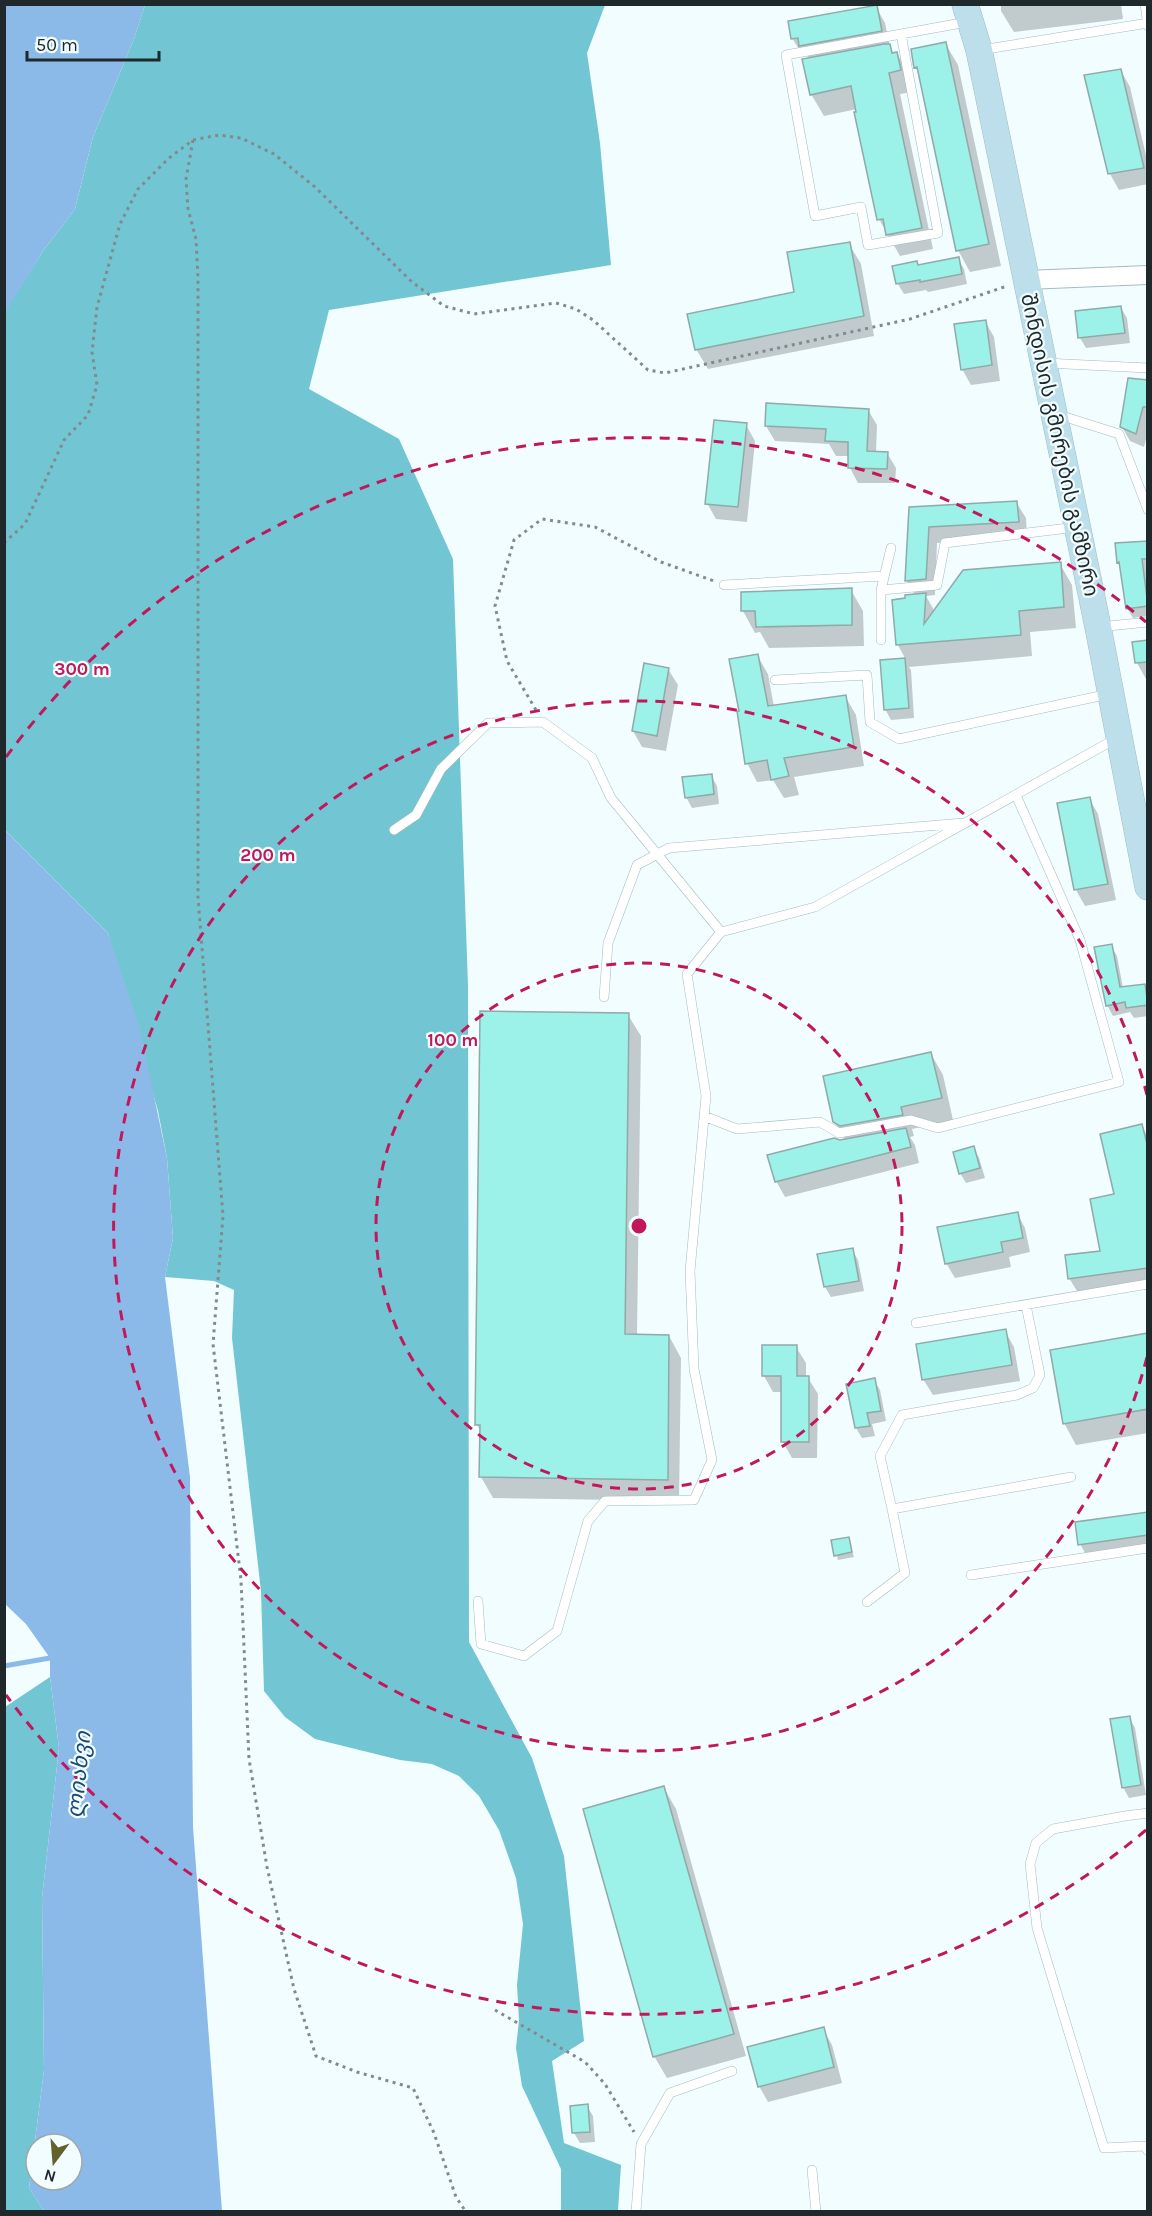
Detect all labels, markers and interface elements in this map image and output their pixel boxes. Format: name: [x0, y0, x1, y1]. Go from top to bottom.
scale bar: [27, 24, 159, 62]
text: 50 m: [36, 34, 78, 56]
street label: შინდისის გმირების გამზირი: [1015, 291, 1104, 599]
text: 300 m: [54, 658, 110, 680]
text: 200 m: [240, 844, 296, 866]
text: 100 m: [428, 1029, 478, 1051]
centre of rings: [629, 1216, 649, 1236]
water label: ლიახვი: [62, 1729, 97, 1820]
north arrow: [24, 2132, 84, 2192]
text: N: [42, 2165, 58, 2187]

